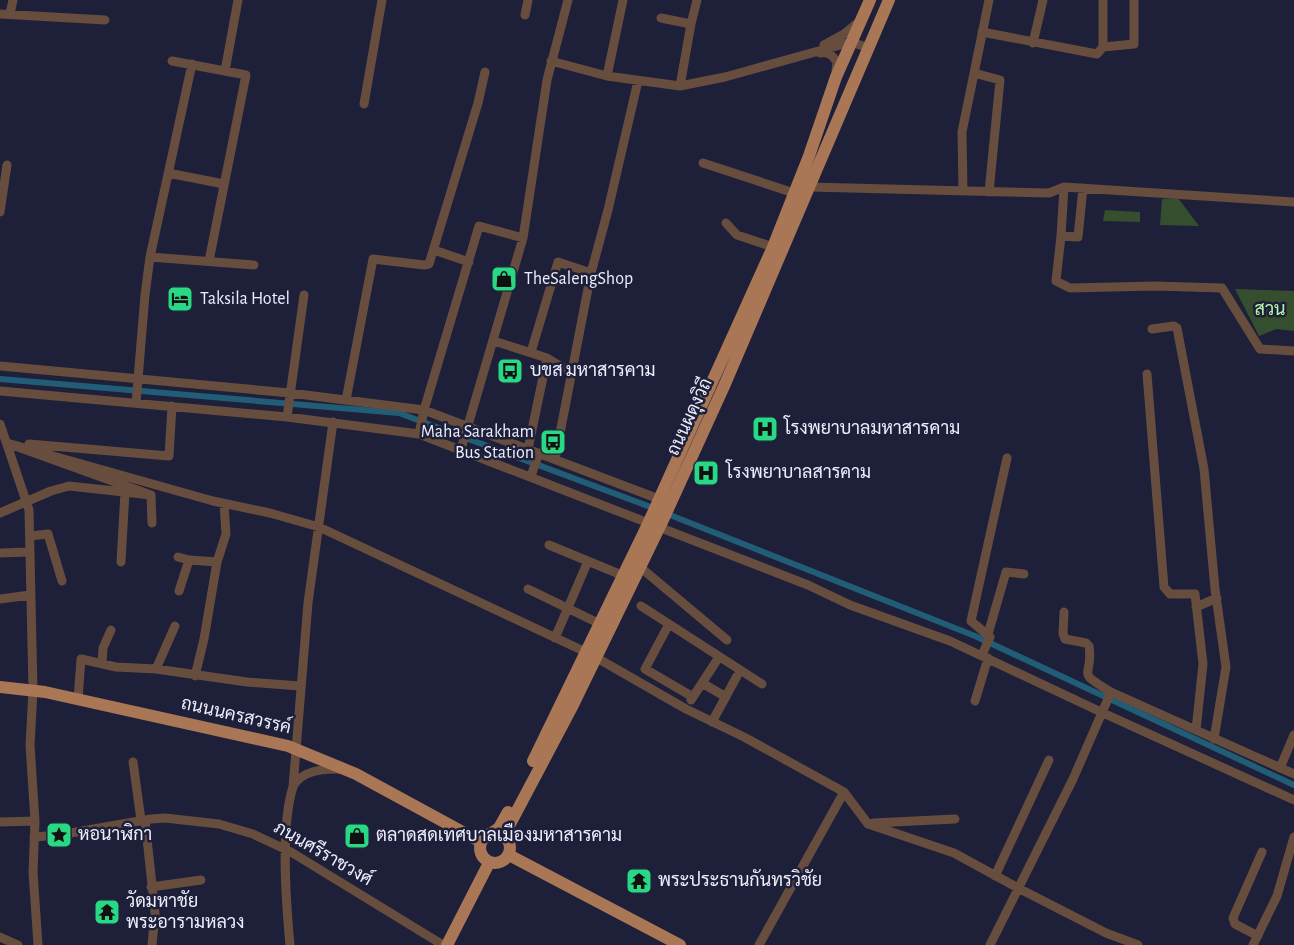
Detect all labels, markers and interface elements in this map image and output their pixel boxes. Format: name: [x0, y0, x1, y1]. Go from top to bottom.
shop icon: TheSalengShop: [489, 264, 519, 294]
place label: TheSalengShop: [524, 270, 633, 288]
hotel icon: Taksila Hotel: [165, 284, 195, 314]
place label: Taksila Hotel: [200, 290, 290, 308]
park label: สวน: [1254, 301, 1286, 319]
bus stop icon: บขส มหาสารคาม: [495, 356, 525, 386]
place label: บขส มหาสารคาม: [530, 362, 655, 380]
street label: ถนนผดุงวิถี: [660, 373, 718, 459]
hospital icon: โรงพยาบาลมหาสารคาม: [750, 414, 780, 444]
place label: โรงพยาบาลมหาสารคาม: [783, 415, 960, 438]
place label: Maha Sarakham Bus Station: [421, 423, 534, 462]
bus stop icon: Maha Sarakham Bus Station: [538, 427, 568, 457]
hospital icon: โรงพยาบาลสารคาม: [691, 458, 721, 488]
place label: โรงพยาบาลสารคาม: [725, 459, 871, 482]
street label: ถนนนครสวรรค์: [179, 690, 294, 737]
street label: ภนนศรีราชวงศ์: [271, 814, 378, 889]
place icon: หอนาฬิกา: [44, 820, 74, 850]
shop icon: ตลาดสดเทศบาลเมืองมหาสารคาม: [342, 821, 372, 851]
place label: หอนาฬิกา: [78, 823, 152, 844]
place label: ตลาดสดเทศบาลเมืองมหาสารคาม: [376, 823, 622, 845]
temple icon: พระประธานกันทรวิชัย: [624, 866, 654, 896]
place label: พระประธานกันทรวิชัย: [658, 869, 822, 890]
place label: วัดมหาชัย พระอารามหลวง: [126, 890, 244, 932]
temple icon: วัดมหาชัย พระอารามหลวง: [92, 897, 122, 927]

